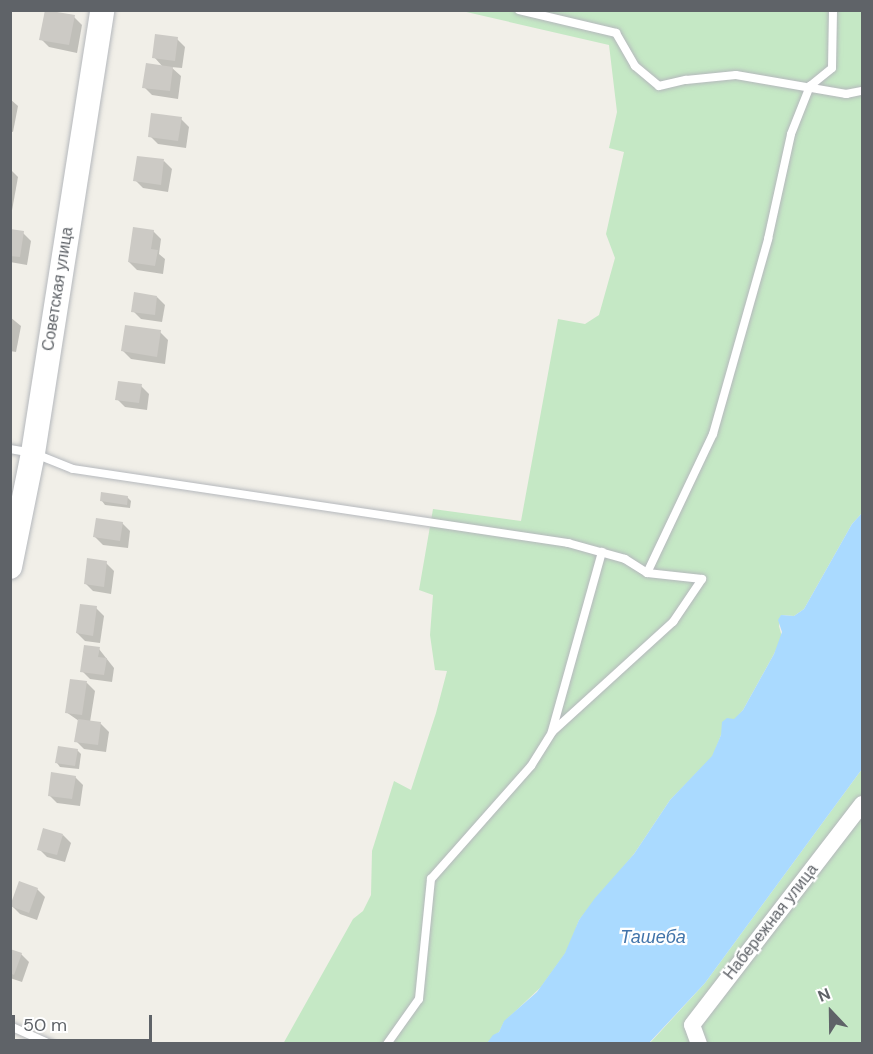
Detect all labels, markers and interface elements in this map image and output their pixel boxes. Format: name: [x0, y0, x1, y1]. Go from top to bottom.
street label: Советская улица: [39, 226, 77, 352]
street label: Набережная улица: [720, 860, 822, 984]
water label: Ташеба: [620, 926, 686, 948]
north arrow: [801, 982, 861, 1042]
text: N: [815, 983, 833, 1007]
scale bar: [15, 1003, 154, 1041]
text: 50 m: [23, 1013, 67, 1037]

